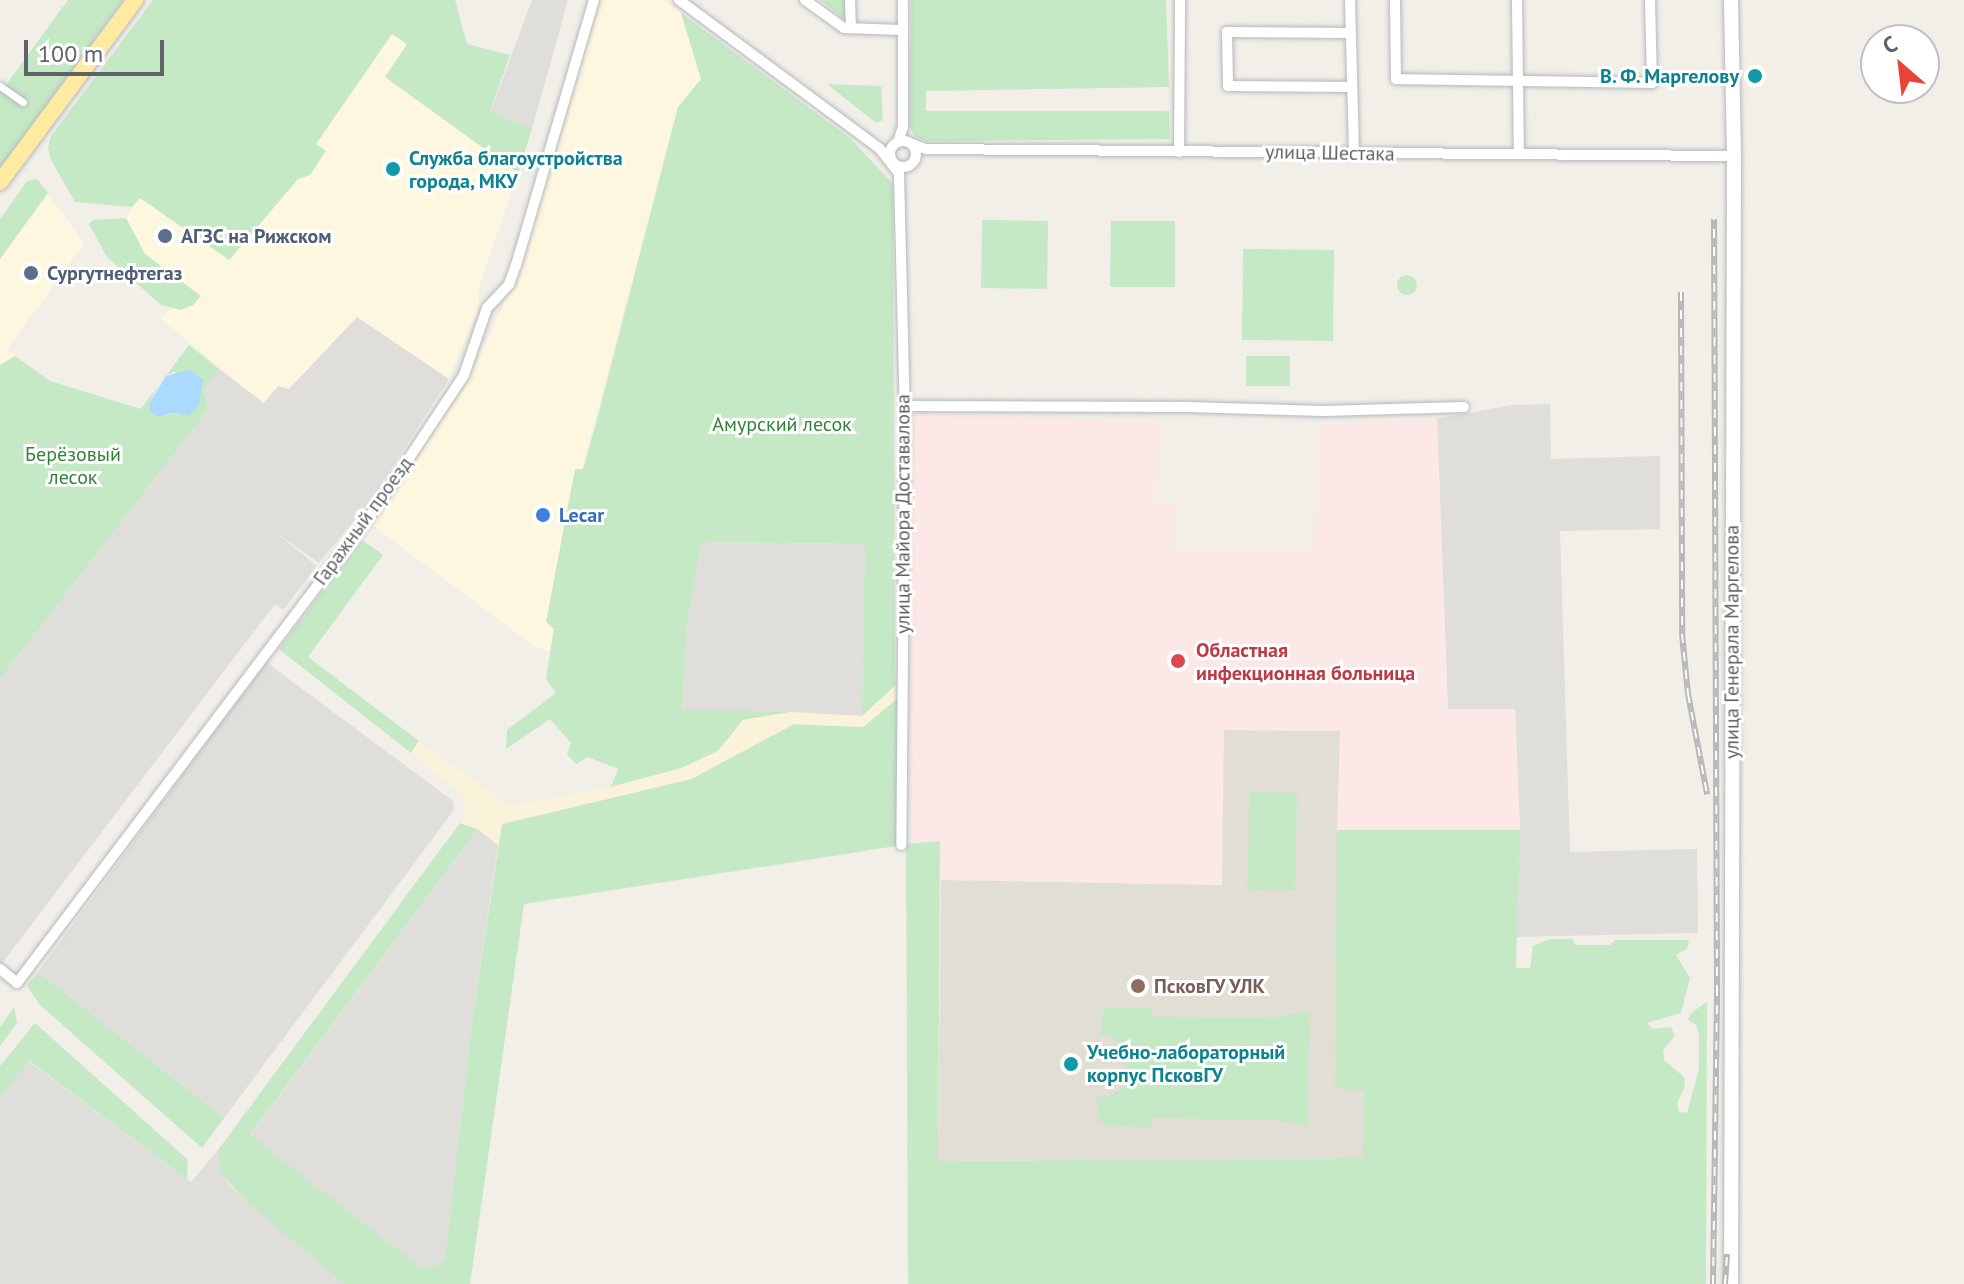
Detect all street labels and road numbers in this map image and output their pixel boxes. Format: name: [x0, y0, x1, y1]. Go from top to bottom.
street label: улица Шестака: [1265, 140, 1395, 166]
street label: улица Майора Доставалова: [891, 394, 915, 634]
street label: Гаражный проезд: [308, 452, 418, 590]
street label: улица Генерала Маргелова: [1720, 525, 1744, 759]

